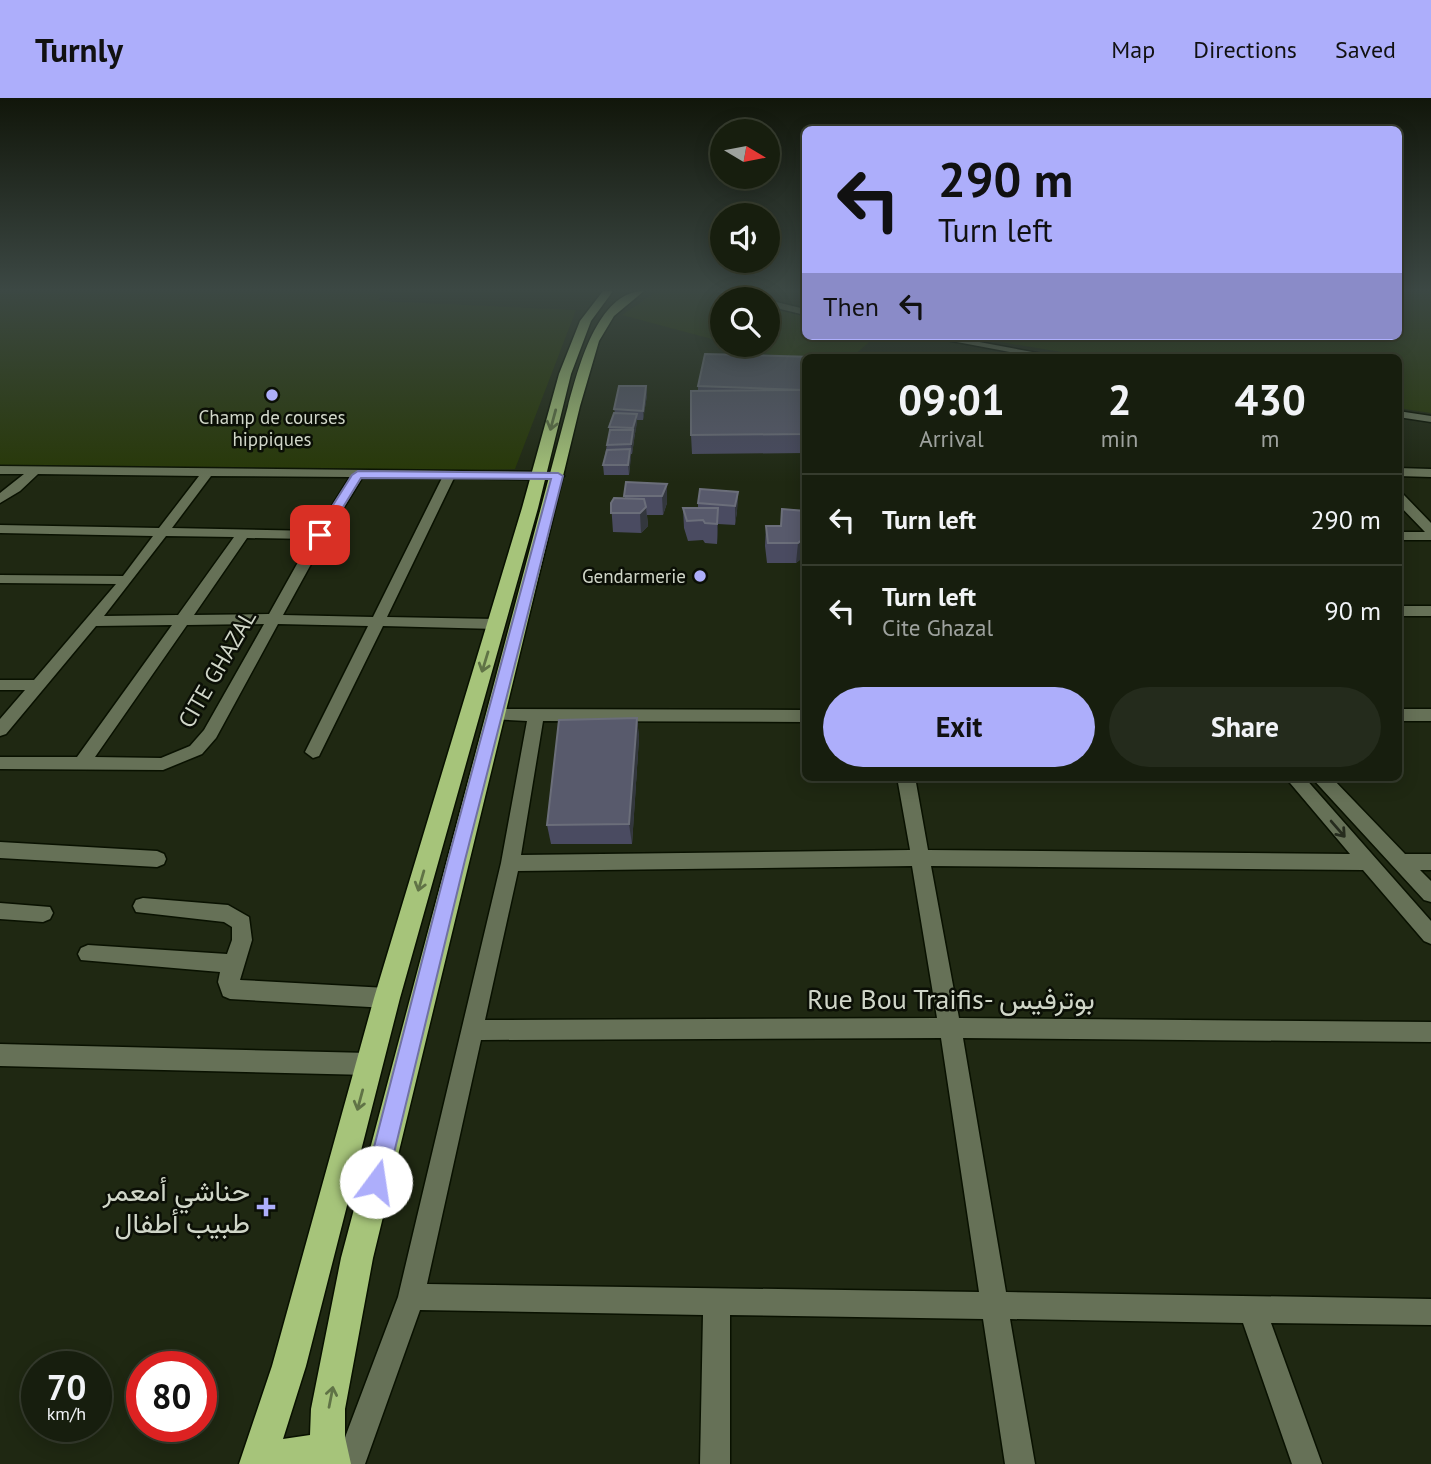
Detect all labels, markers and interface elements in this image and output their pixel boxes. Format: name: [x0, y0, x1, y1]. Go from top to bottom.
text: Turnly: [35, 28, 123, 71]
text: Map: [1111, 34, 1155, 65]
text: Directions: [1193, 34, 1297, 65]
text: Saved: [1335, 34, 1396, 65]
north arrow: [710, 119, 780, 189]
map controls: [710, 119, 780, 357]
text: 290 m: [938, 147, 1073, 211]
icon: left: [823, 154, 914, 245]
button: sound: [710, 203, 780, 273]
text: Turn left: [938, 209, 1053, 251]
button: search: [710, 287, 780, 357]
icon: left: [893, 287, 931, 325]
text: Then: [823, 290, 879, 323]
text: 09:01: [898, 372, 1005, 427]
text: 2: [1108, 372, 1131, 427]
text: 430: [1234, 372, 1306, 427]
marker: Champ de courses hippiques: [264, 387, 280, 403]
place label: Champ de courses hippiques: [198, 405, 346, 451]
one-way arrow: [546, 408, 559, 431]
text: Arrival: [919, 424, 984, 453]
text: min: [1101, 424, 1138, 453]
text: m: [1261, 424, 1279, 453]
icon: left: [823, 501, 861, 539]
text: Turn left: [882, 503, 976, 536]
text: 290 m: [1310, 503, 1381, 536]
pin: [290, 505, 350, 565]
icon: arrive: [301, 516, 339, 554]
place label: Gendarmerie: [582, 564, 686, 588]
marker: Gendarmerie: [692, 568, 708, 584]
text: Turn left: [882, 580, 976, 613]
icon: left: [823, 592, 861, 630]
text: 90 m: [1325, 594, 1381, 627]
street label: CITE GHAZAL: [171, 605, 262, 733]
text: Cite Ghazal: [882, 613, 993, 642]
one-way arrow: [477, 651, 490, 673]
button: Exit: [823, 687, 1095, 767]
button: Share: [1109, 687, 1381, 767]
one-way arrow: [1330, 820, 1346, 838]
one-way arrow: [413, 869, 426, 891]
street label: Rue Bou Traifis- بوترفيس: [807, 980, 1095, 1017]
one-way arrow: [353, 1088, 366, 1111]
position arrow: [339, 1145, 413, 1219]
place label: حناشي أمعمر طبيب أطفال: [101, 1172, 250, 1241]
marker: حناشي أمعمر طبيب أطفال: [256, 1197, 276, 1217]
speed limit sign: 80: [126, 1351, 217, 1442]
text: 70: [47, 1364, 86, 1410]
one-way arrow: [324, 1386, 338, 1408]
text: km/h: [47, 1402, 86, 1425]

